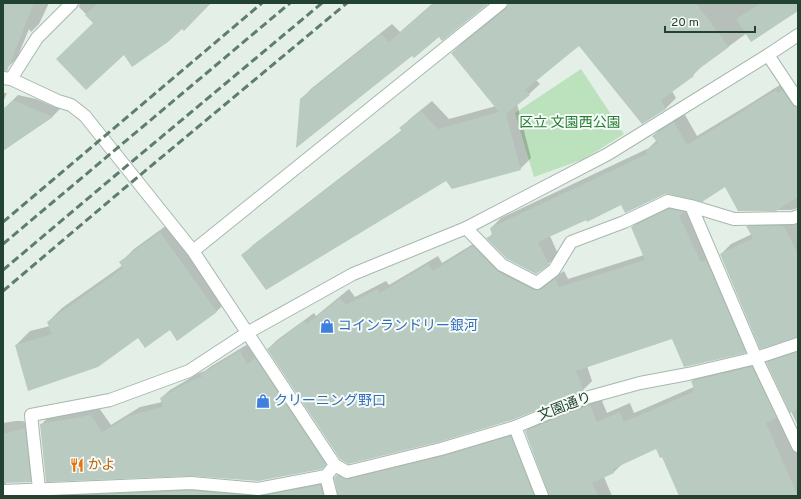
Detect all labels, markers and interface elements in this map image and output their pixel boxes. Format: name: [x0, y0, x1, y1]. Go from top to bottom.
scale bar: [665, 8, 755, 34]
text: 20 m: [671, 15, 699, 31]
park label: 区立 文園西公園: [519, 115, 621, 132]
shop icon: コインランドリー銀河: [319, 318, 335, 334]
place label: コインランドリー銀河: [338, 318, 478, 335]
street label: 文園通り: [536, 389, 594, 425]
shop icon: クリーニング野口: [255, 393, 271, 409]
place label: クリーニング野口: [274, 393, 386, 410]
restaurant icon: かよ: [69, 457, 85, 473]
place label: かよ: [88, 457, 115, 474]

